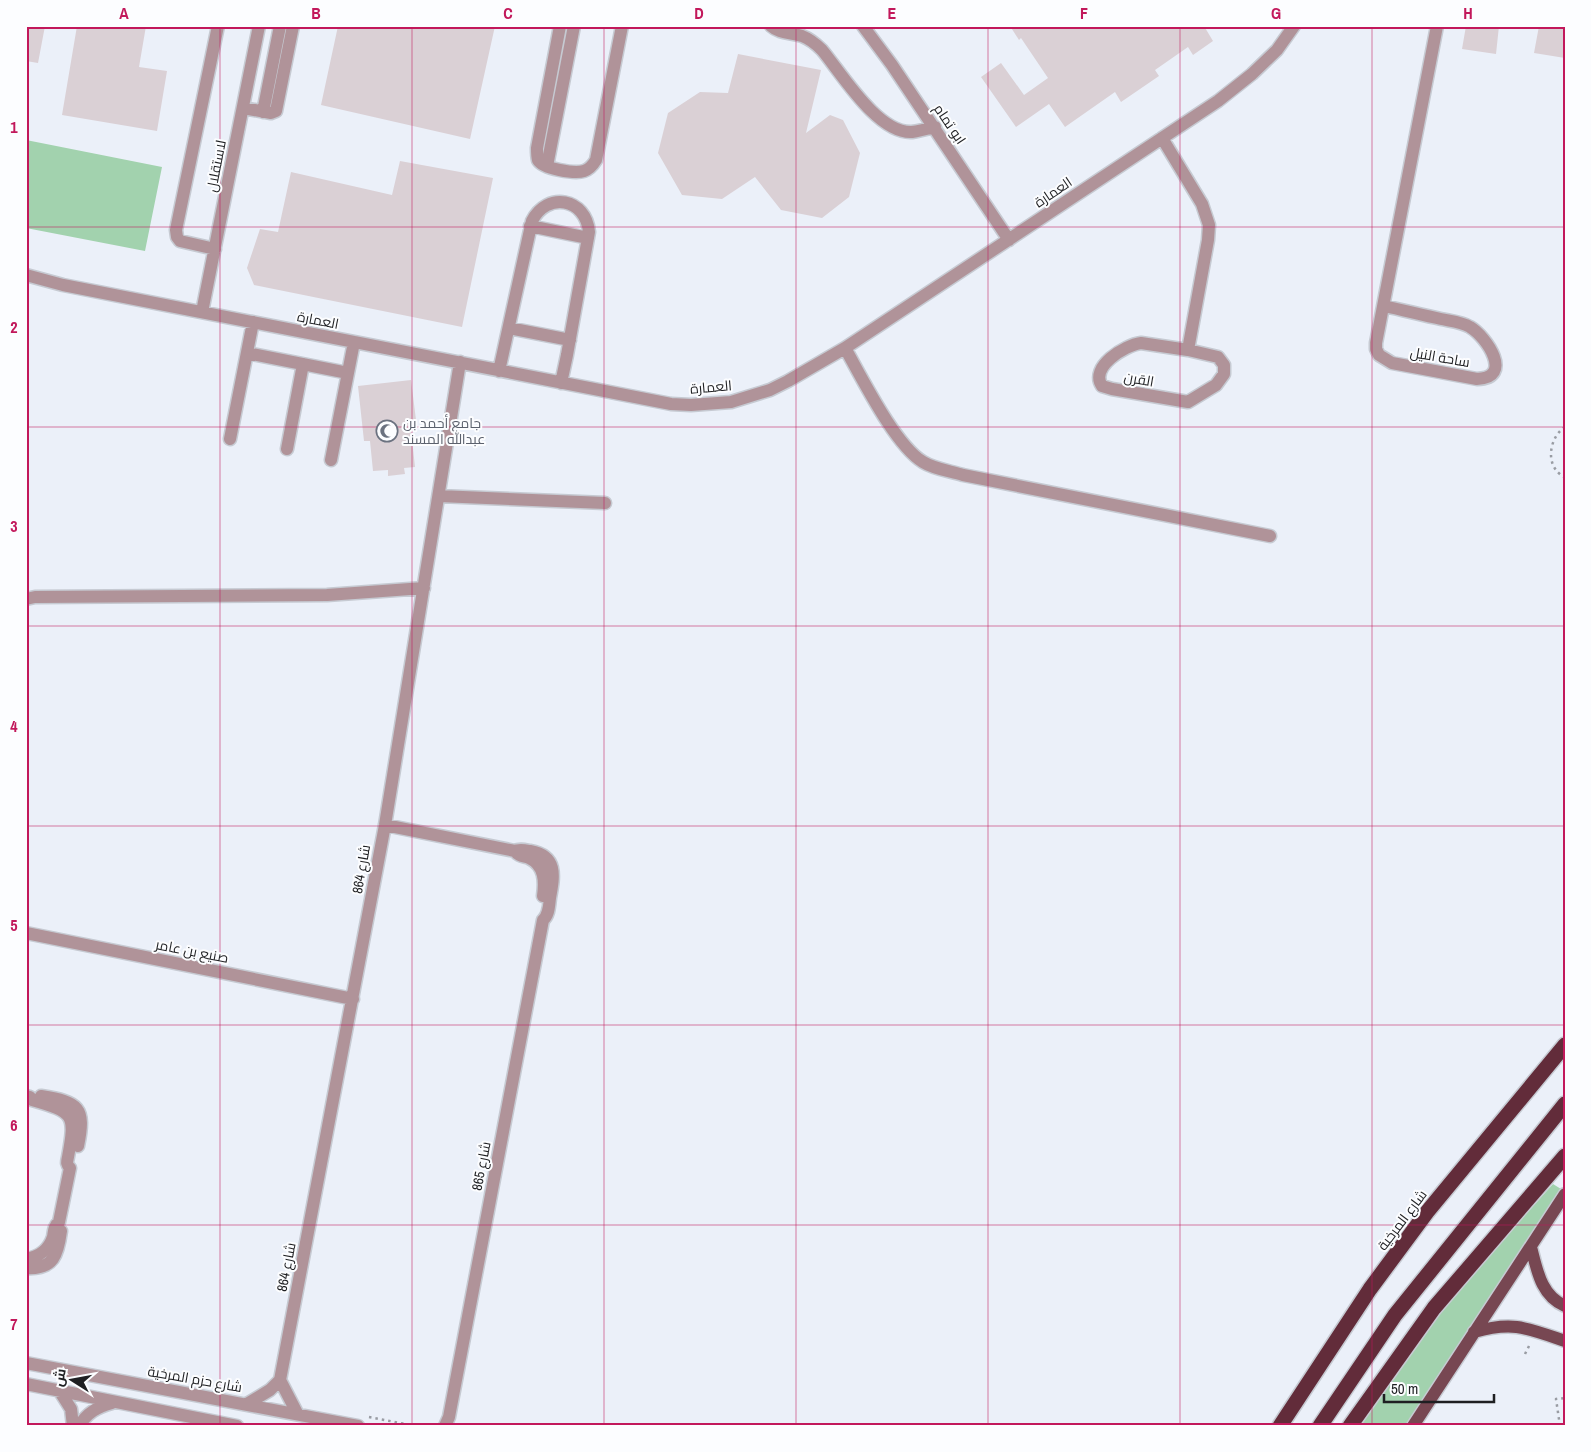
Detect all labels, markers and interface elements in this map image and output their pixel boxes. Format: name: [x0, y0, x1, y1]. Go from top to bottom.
text: A: [119, 2, 129, 24]
text: B: [311, 2, 321, 24]
text: C: [503, 2, 513, 24]
text: D: [694, 2, 704, 24]
text: E: [888, 2, 897, 24]
text: F: [1080, 2, 1088, 24]
text: G: [1271, 2, 1281, 24]
text: H: [1463, 2, 1473, 24]
street label: ابو تمام: [929, 100, 970, 148]
text: 1: [10, 116, 18, 138]
street label: لاستقلال: [202, 139, 230, 193]
street label: العمارة: [1031, 173, 1075, 211]
street label: العمارة: [296, 307, 340, 333]
text: 2: [10, 316, 18, 338]
street label: ساحة النيل: [1409, 343, 1471, 371]
street label: القرن: [1123, 368, 1155, 390]
street label: العمارة: [689, 376, 733, 398]
place label: جامع أحمد بن عبدالله المسند: [403, 414, 485, 448]
mosque icon: جامع أحمد بن عبدالله المسند: [375, 419, 399, 443]
text: 3: [10, 515, 18, 537]
text: 4: [10, 715, 18, 737]
street label: شارع 864: [348, 843, 374, 895]
text: 5: [10, 914, 18, 936]
street label: صنيع بن عامر: [153, 935, 230, 967]
text: 6: [10, 1114, 18, 1136]
street label: شارع 865: [467, 1140, 495, 1192]
street label: شارع المرخية: [1373, 1186, 1431, 1254]
street label: شارع 864: [272, 1241, 300, 1293]
text: 7: [10, 1313, 18, 1335]
north arrow: [48, 1354, 98, 1404]
street label: شارع حزم المرخية: [146, 1362, 244, 1397]
text: ش: [49, 1367, 70, 1388]
scale bar: [1384, 1372, 1494, 1404]
text: 50 m: [1391, 1378, 1418, 1399]

